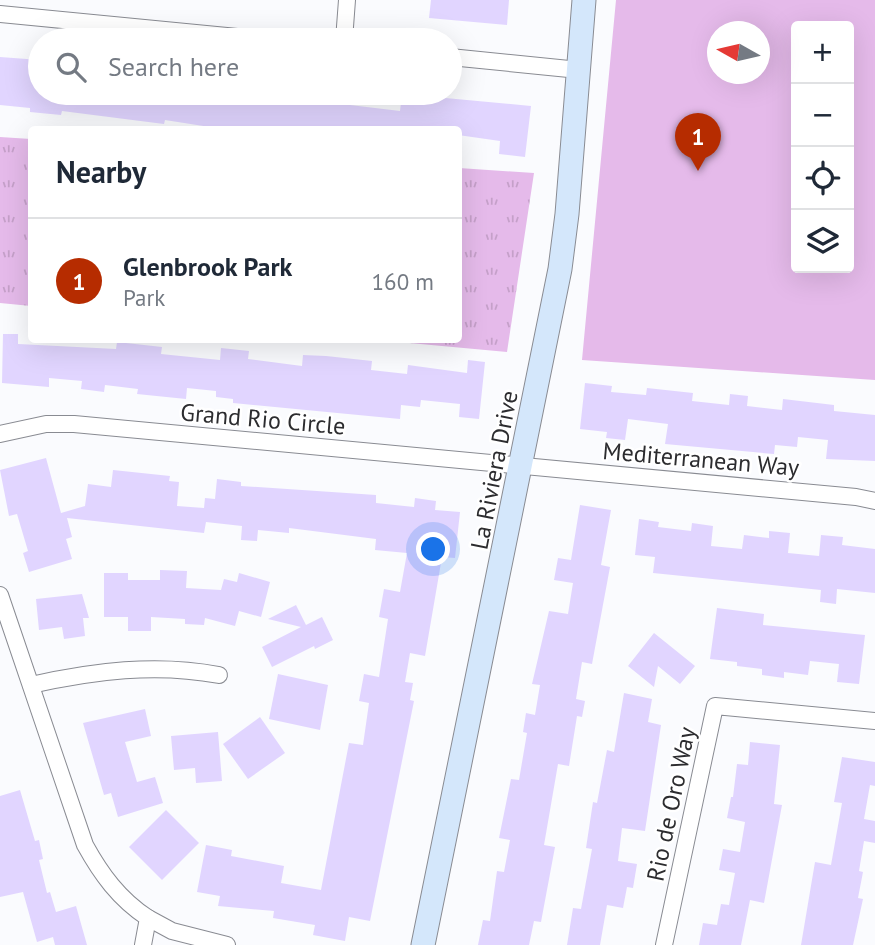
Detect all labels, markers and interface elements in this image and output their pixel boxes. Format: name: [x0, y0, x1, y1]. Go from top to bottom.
north arrow: [707, 21, 770, 84]
map controls: [791, 21, 854, 273]
button: +: [791, 21, 854, 84]
search box: [28, 28, 462, 105]
icon: search: [52, 48, 90, 86]
text: Search here: [108, 50, 239, 83]
button: −: [791, 84, 854, 147]
pin: 1: [675, 113, 721, 171]
button: locate: [791, 147, 854, 210]
text: Nearby: [56, 152, 146, 191]
button: layers: [791, 210, 854, 273]
text: Glenbrook Park: [123, 250, 292, 283]
text: 1: [72, 267, 86, 296]
text: 160 m: [372, 267, 434, 296]
text: Park: [123, 283, 165, 312]
street label: La Riviera Drive: [463, 388, 525, 552]
street label: Grand Rio Circle: [179, 396, 347, 442]
street label: Mediterranean Way: [601, 435, 801, 483]
your location: [416, 532, 450, 566]
street label: Rio de Oro Way: [640, 724, 702, 884]

